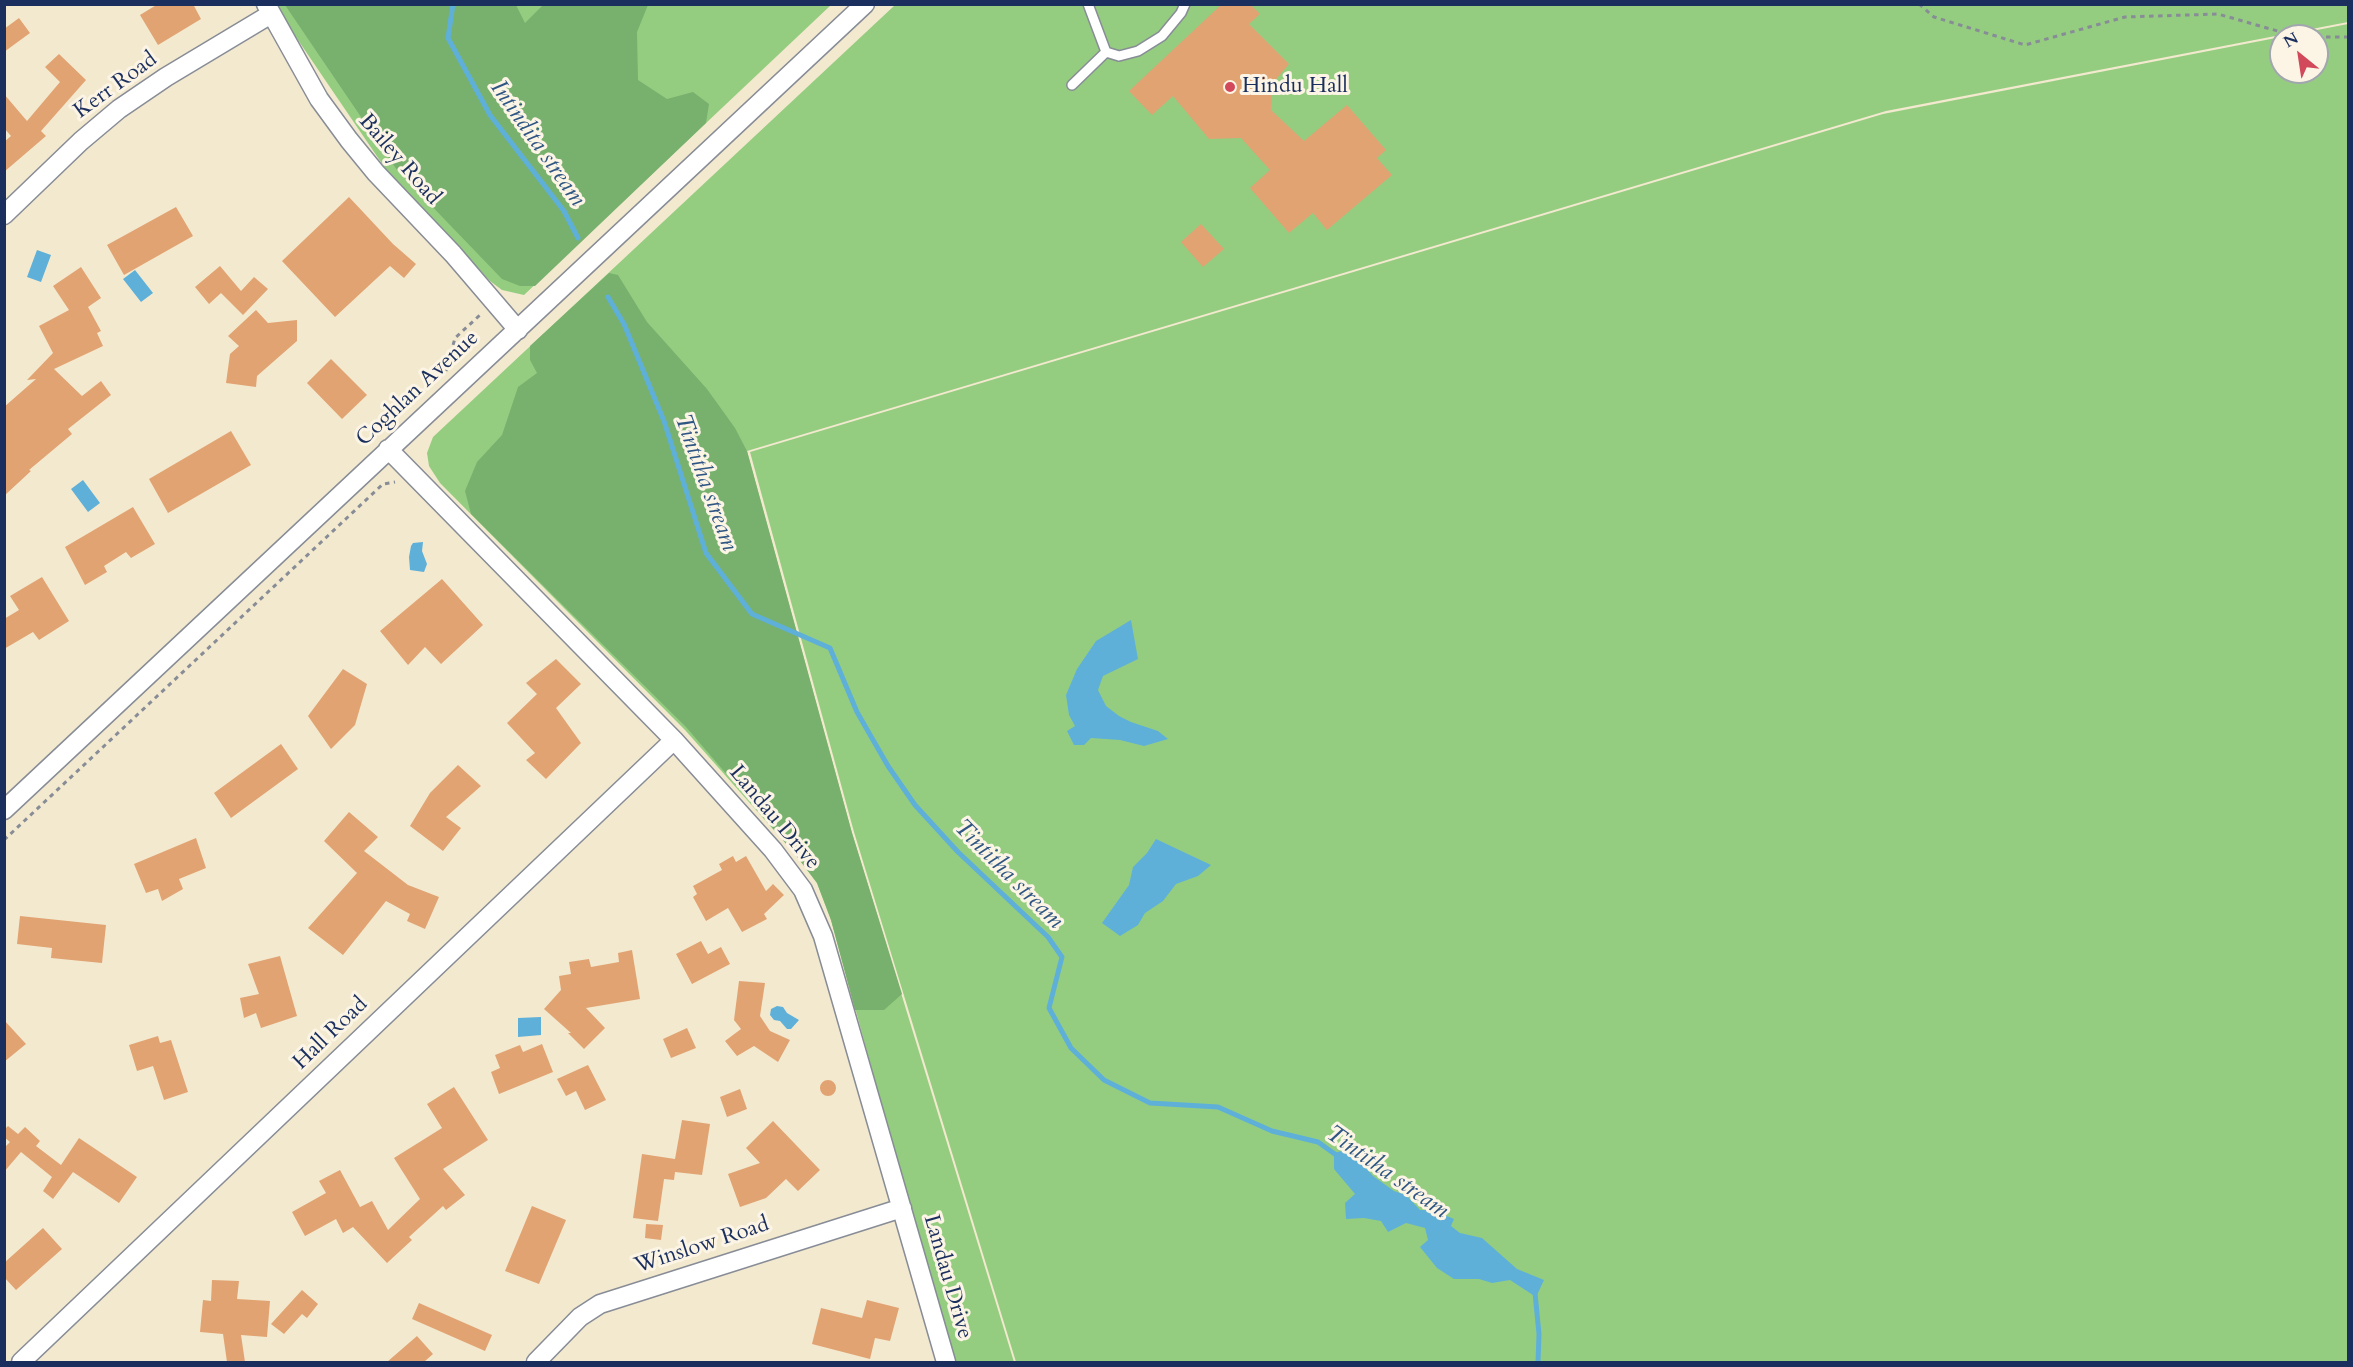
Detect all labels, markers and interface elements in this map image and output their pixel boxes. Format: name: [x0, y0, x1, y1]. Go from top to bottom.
north arrow: [2269, 24, 2329, 84]
text: N: [2279, 27, 2303, 53]
street label: Kerr Road: [69, 47, 163, 125]
place label: Hindu Hall: [1242, 74, 1348, 100]
water label: Intindita stream: [483, 75, 591, 213]
marker: Hindu Hall: [1223, 80, 1237, 94]
street label: Bailey Road: [352, 109, 446, 211]
street label: Coghlan Avenue: [351, 325, 485, 453]
water label: Tintitha stream: [667, 411, 743, 555]
street label: Landau Drive: [723, 761, 825, 875]
water label: Tintitha stream: [947, 814, 1069, 936]
street label: Hall Road: [288, 992, 374, 1076]
water label: Tintitha stream: [1320, 1120, 1454, 1226]
street label: Winslow Road: [631, 1212, 773, 1280]
street label: Landau Drive: [917, 1212, 977, 1342]

